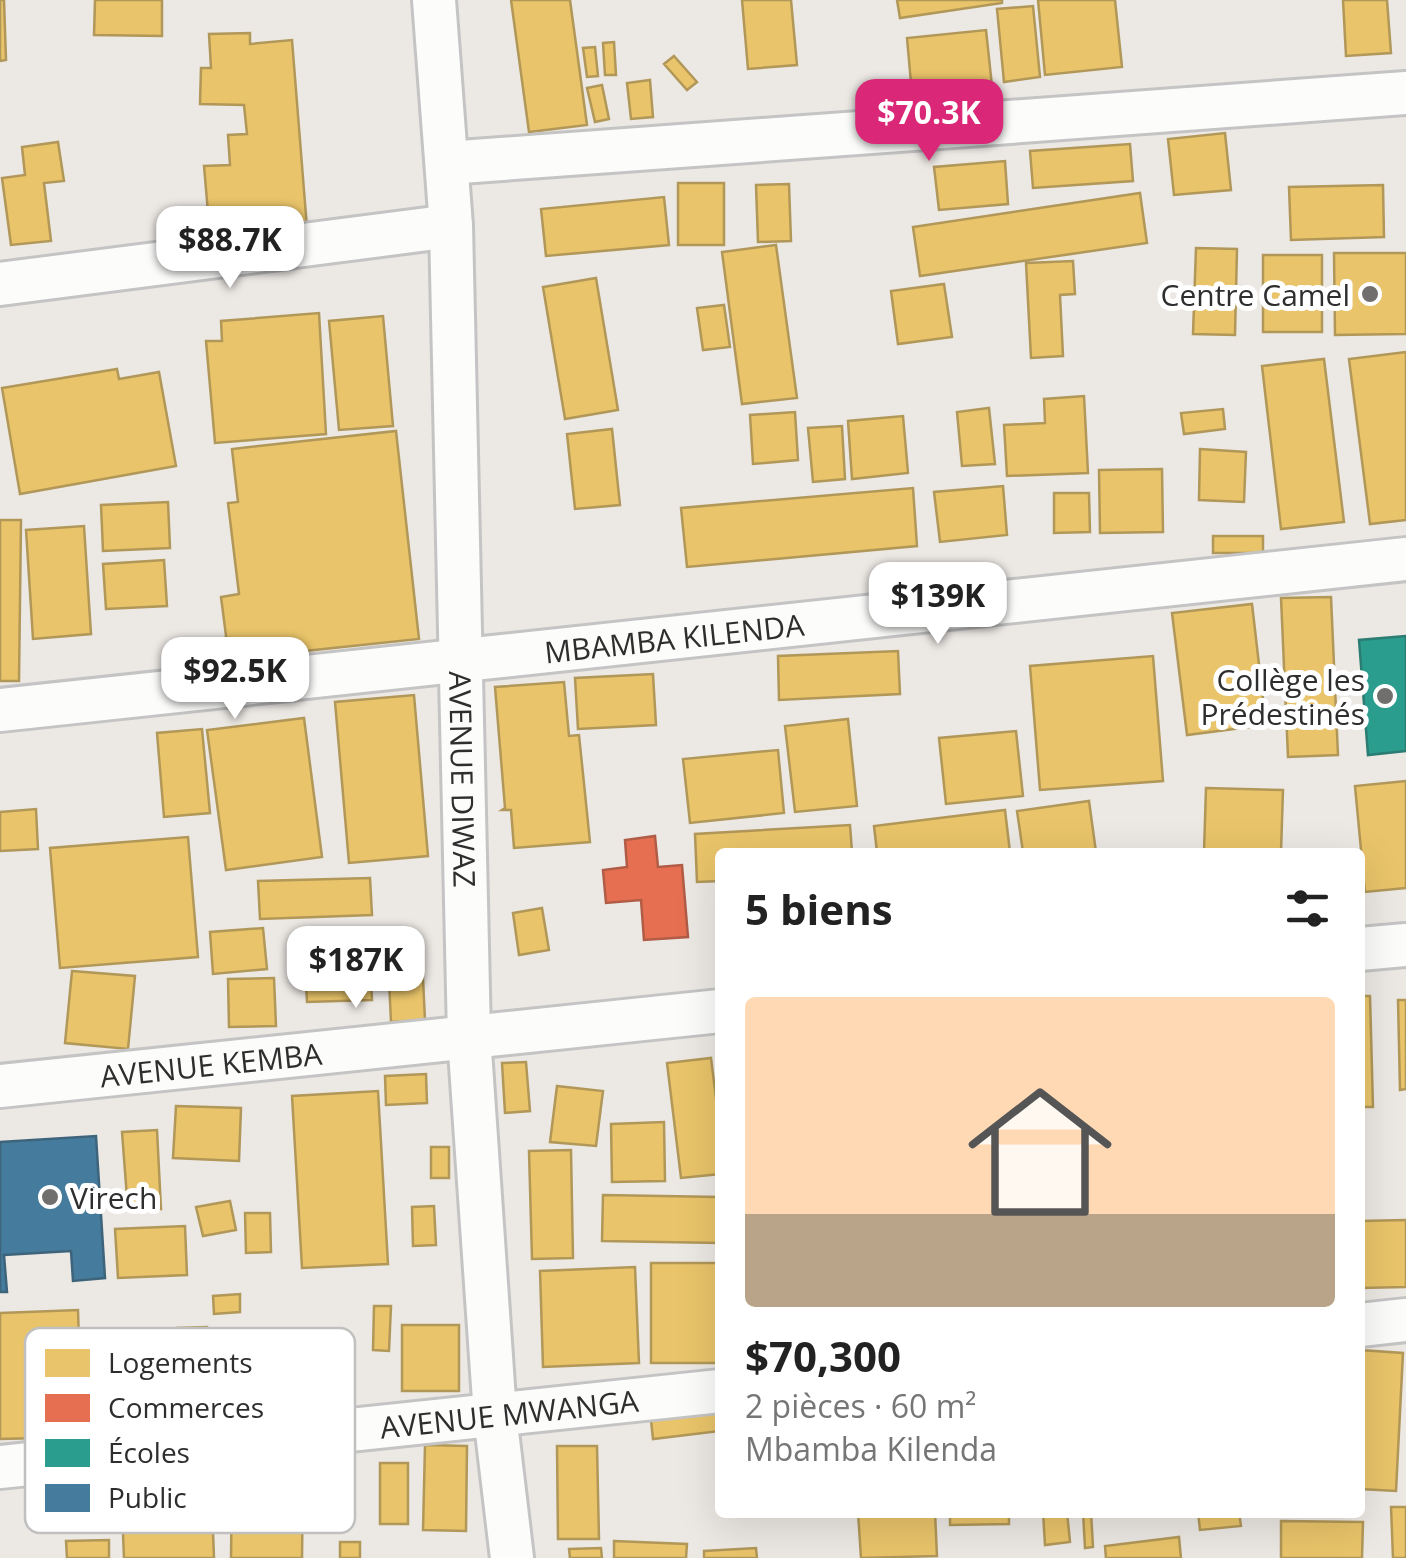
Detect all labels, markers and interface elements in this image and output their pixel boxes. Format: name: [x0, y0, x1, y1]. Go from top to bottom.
pin: $70.3K: [848, 79, 1010, 164]
text: $70.3K: [877, 90, 981, 133]
pin: $88.7K: [149, 206, 311, 291]
text: $88.7K: [178, 217, 282, 260]
place label: Centre Camel: [1161, 274, 1350, 315]
marker: Centre Camel: [1359, 283, 1381, 305]
pin: $139K: [868, 562, 1008, 647]
text: $139K: [891, 573, 985, 616]
street label: MBAMBA KILENDA: [542, 603, 806, 672]
pin: $92.5K: [154, 637, 316, 722]
text: $92.5K: [183, 648, 287, 691]
place label: Collège les Prédestinés: [1201, 659, 1365, 734]
street label: AVENUE DIWAZ: [440, 671, 486, 888]
marker: Collège les Prédestinés: [1374, 685, 1396, 707]
text: 5 biens: [745, 880, 893, 937]
icon: filters: [1280, 881, 1335, 936]
pin: $187K: [286, 926, 426, 1011]
text: $187K: [309, 937, 403, 980]
street label: AVENUE KEMBA: [98, 1032, 324, 1096]
icon: home: [950, 1062, 1130, 1242]
place label: Virech: [70, 1177, 157, 1218]
marker: Virech: [39, 1186, 61, 1208]
text: $70,300: [745, 1327, 901, 1384]
legend: [25, 1328, 355, 1533]
text: Logements: [108, 1343, 253, 1381]
street label: AVENUE MWANGA: [378, 1379, 640, 1447]
text: 2 pièces · 60 m²: [745, 1384, 976, 1427]
text: Commerces: [108, 1388, 264, 1426]
text: Mbamba Kilenda: [745, 1427, 997, 1470]
text: Écoles: [108, 1433, 190, 1471]
text: Public: [108, 1478, 187, 1516]

